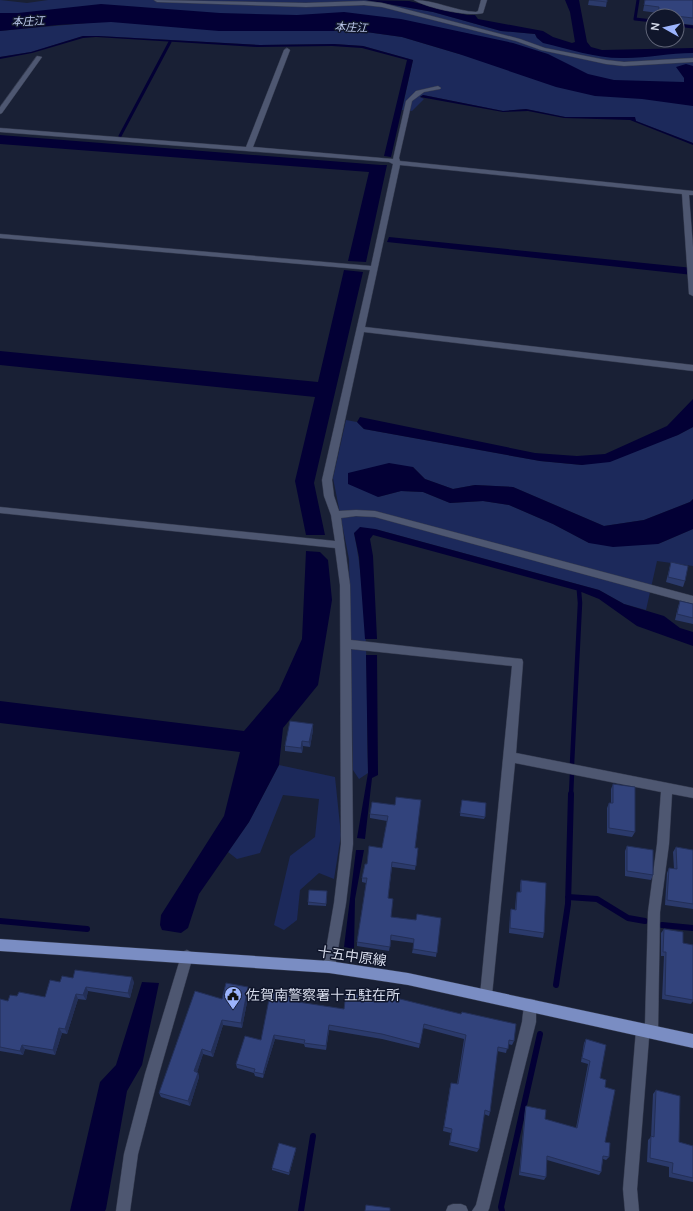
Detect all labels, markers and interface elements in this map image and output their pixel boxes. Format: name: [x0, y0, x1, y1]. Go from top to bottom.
north arrow: [645, 8, 685, 48]
water label: 本庄江: [11, 12, 46, 29]
water label: 本庄江: [334, 18, 369, 35]
text: N: [647, 21, 663, 31]
street label: 十五中原線: [316, 941, 388, 970]
public building icon: 佐賀南警察署十五駐在所: [223, 985, 243, 1010]
place label: 佐賀南警察署十五駐在所: [246, 985, 400, 1004]

